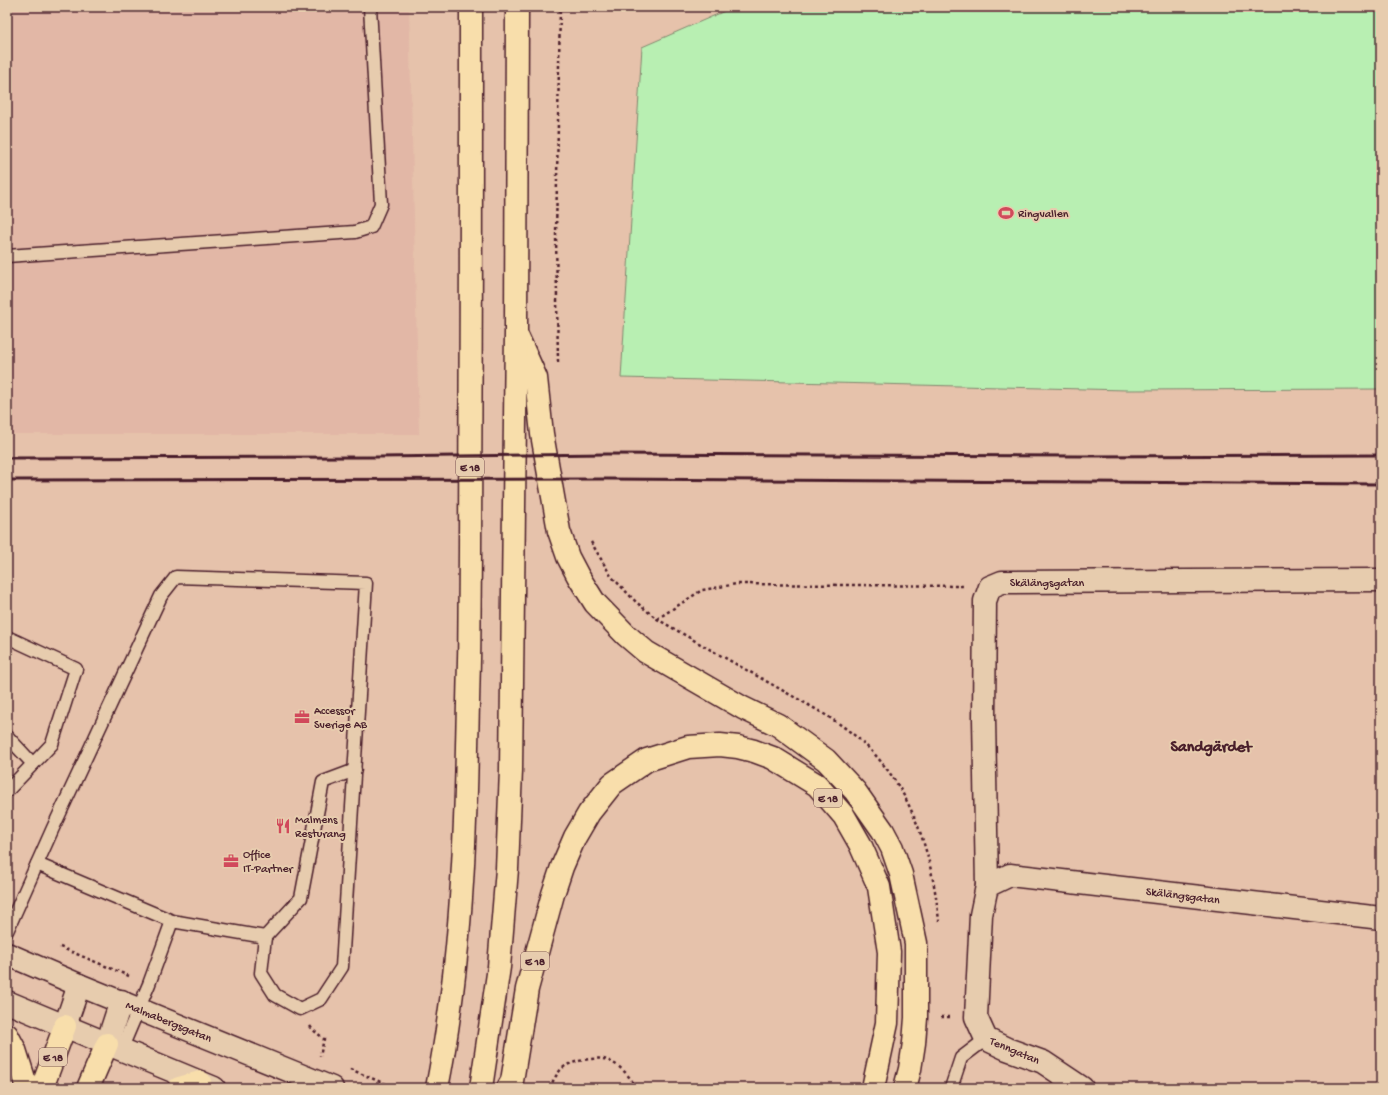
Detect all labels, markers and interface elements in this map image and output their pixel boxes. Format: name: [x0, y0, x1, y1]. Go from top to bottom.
sports icon: Ringvallen: [997, 204, 1015, 222]
place label: Ringvallen: [1018, 208, 1069, 222]
road number: E 18: [456, 458, 484, 476]
street label: Skälängsgatan: [1010, 577, 1085, 591]
place label: Accessor Sverige AB: [314, 705, 368, 733]
office icon: Accessor Sverige AB: [293, 708, 311, 726]
district label: Sandgärdet: [1170, 739, 1253, 758]
road number: E 18: [814, 789, 842, 807]
place label: Malmens Resturang: [295, 814, 346, 842]
restaurant icon: Malmens Resturang: [274, 817, 292, 835]
place label: Office IT-Partner: [243, 849, 295, 877]
office icon: Office IT-Partner: [222, 852, 240, 870]
street label: Skälängsgatan: [1145, 885, 1221, 909]
road number: E 18: [521, 952, 549, 970]
street label: Malmabergsgatan: [123, 999, 214, 1047]
street label: Tenngatan: [986, 1035, 1042, 1069]
road number: E 18: [39, 1048, 67, 1066]

